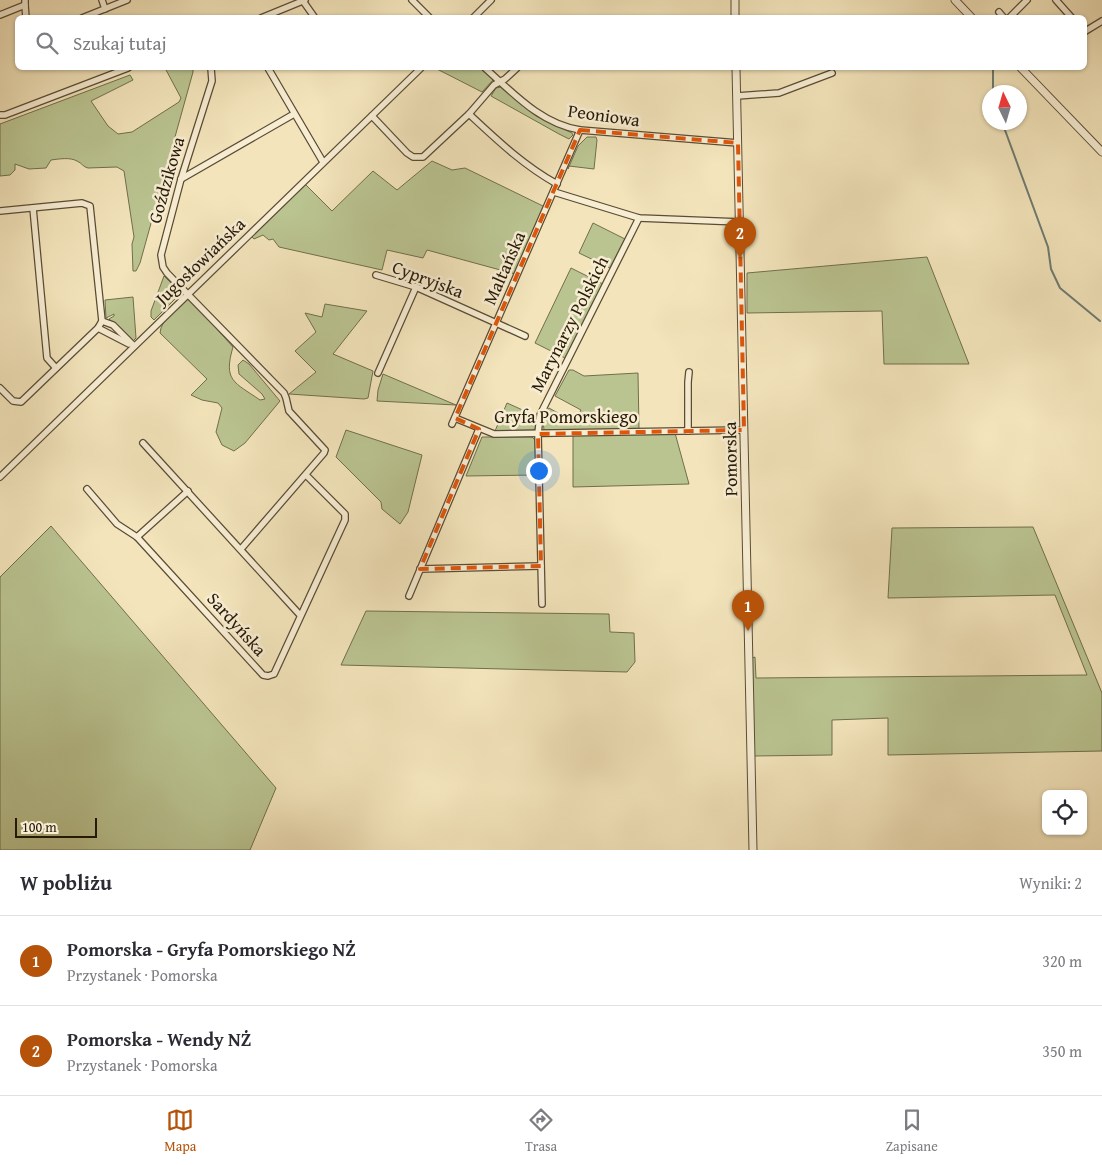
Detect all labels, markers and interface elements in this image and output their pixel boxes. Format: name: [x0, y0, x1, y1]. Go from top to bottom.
search box: [15, 15, 1087, 70]
icon: search: [33, 29, 61, 57]
text: Szukaj tutaj: [73, 29, 167, 57]
north arrow: [982, 85, 1027, 130]
street label: Peoniowa: [566, 97, 642, 133]
street label: Goździkowa: [141, 133, 191, 226]
street label: Jugosłowiańska: [147, 211, 251, 312]
pin: 2: [724, 217, 756, 258]
street label: Maltańska: [476, 226, 532, 309]
street label: Marynarzy Polskich: [523, 251, 615, 397]
street label: Cypryjska: [388, 253, 468, 305]
street label: Gryfa Pomorskiego: [494, 403, 638, 430]
street label: Pomorska: [716, 421, 744, 497]
your location: [526, 458, 552, 484]
street label: Sardyńska: [201, 586, 273, 662]
pin: 1: [732, 590, 764, 631]
map controls: [1042, 790, 1087, 835]
button: locate: [1042, 790, 1087, 835]
scale bar: [15, 815, 98, 838]
text: 100 m: [22, 817, 57, 837]
text: W pobliżu: [20, 867, 112, 898]
text: Wyniki: 2: [1019, 871, 1082, 895]
text: Pomorska - Gryfa Pomorskiego NŻ: [67, 935, 356, 963]
text: 1: [32, 949, 40, 973]
text: 320 m: [1042, 949, 1082, 973]
text: Przystanek · Pomorska: [67, 963, 218, 987]
text: Pomorska - Wendy NŻ: [67, 1025, 251, 1053]
text: 2: [32, 1039, 40, 1063]
text: 350 m: [1042, 1039, 1082, 1063]
text: Przystanek · Pomorska: [67, 1053, 218, 1077]
tab: Mapa: [164, 1106, 196, 1156]
tab: Trasa: [525, 1106, 557, 1156]
tab: Zapisane: [886, 1106, 938, 1156]

